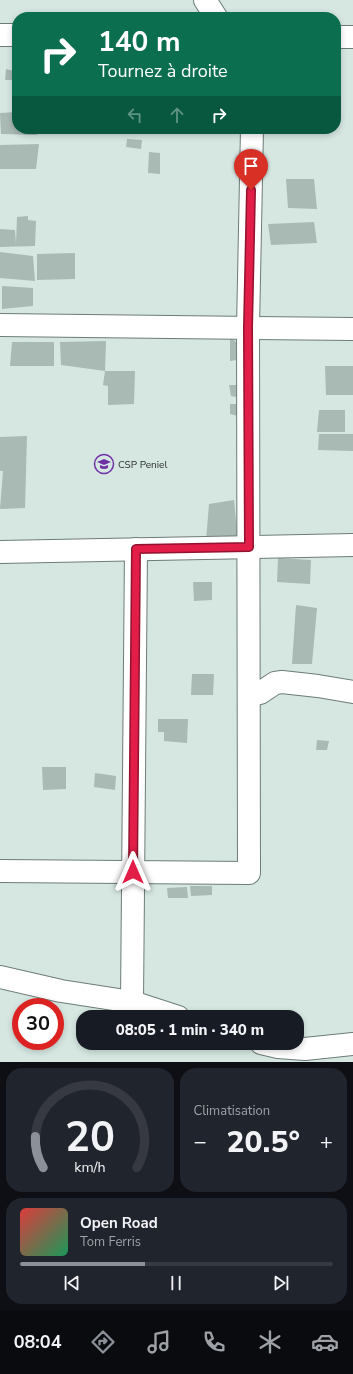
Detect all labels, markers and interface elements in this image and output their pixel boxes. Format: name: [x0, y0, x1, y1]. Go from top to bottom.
text: 140 m: [98, 23, 181, 61]
icon: right: [32, 28, 84, 80]
text: Tournez à droite: [98, 59, 228, 83]
icon: left: [124, 104, 146, 126]
icon: ahead: [166, 104, 188, 126]
icon: right: [208, 104, 230, 126]
pin: [234, 149, 268, 190]
icon: arrive: [240, 155, 262, 177]
school or university icon: CSP Peniel: [93, 453, 115, 475]
place label: CSP Peniel: [118, 458, 167, 472]
position arrow: [112, 851, 154, 893]
speed limit sign: 30: [12, 998, 64, 1050]
text: 08:05 · 1 min · 340 m: [116, 1020, 264, 1040]
text: Climatisation: [194, 1102, 270, 1120]
text: 20: [65, 1109, 115, 1166]
text: 20.5°: [227, 1122, 300, 1163]
text: −: [194, 1127, 207, 1157]
text: +: [320, 1127, 333, 1157]
text: km/h: [74, 1158, 105, 1177]
text: Open Road: [80, 1213, 158, 1233]
text: Tom Ferris: [80, 1233, 141, 1251]
icon: previous: [61, 1272, 83, 1294]
icon: pause: [165, 1272, 187, 1294]
icon: next: [270, 1272, 292, 1294]
icon: directions: [89, 1328, 117, 1356]
icon: music: [145, 1328, 173, 1356]
icon: phone: [200, 1328, 228, 1356]
icon: climate: [256, 1328, 284, 1356]
icon: car: [311, 1328, 339, 1356]
text: 08:04: [14, 1330, 61, 1354]

